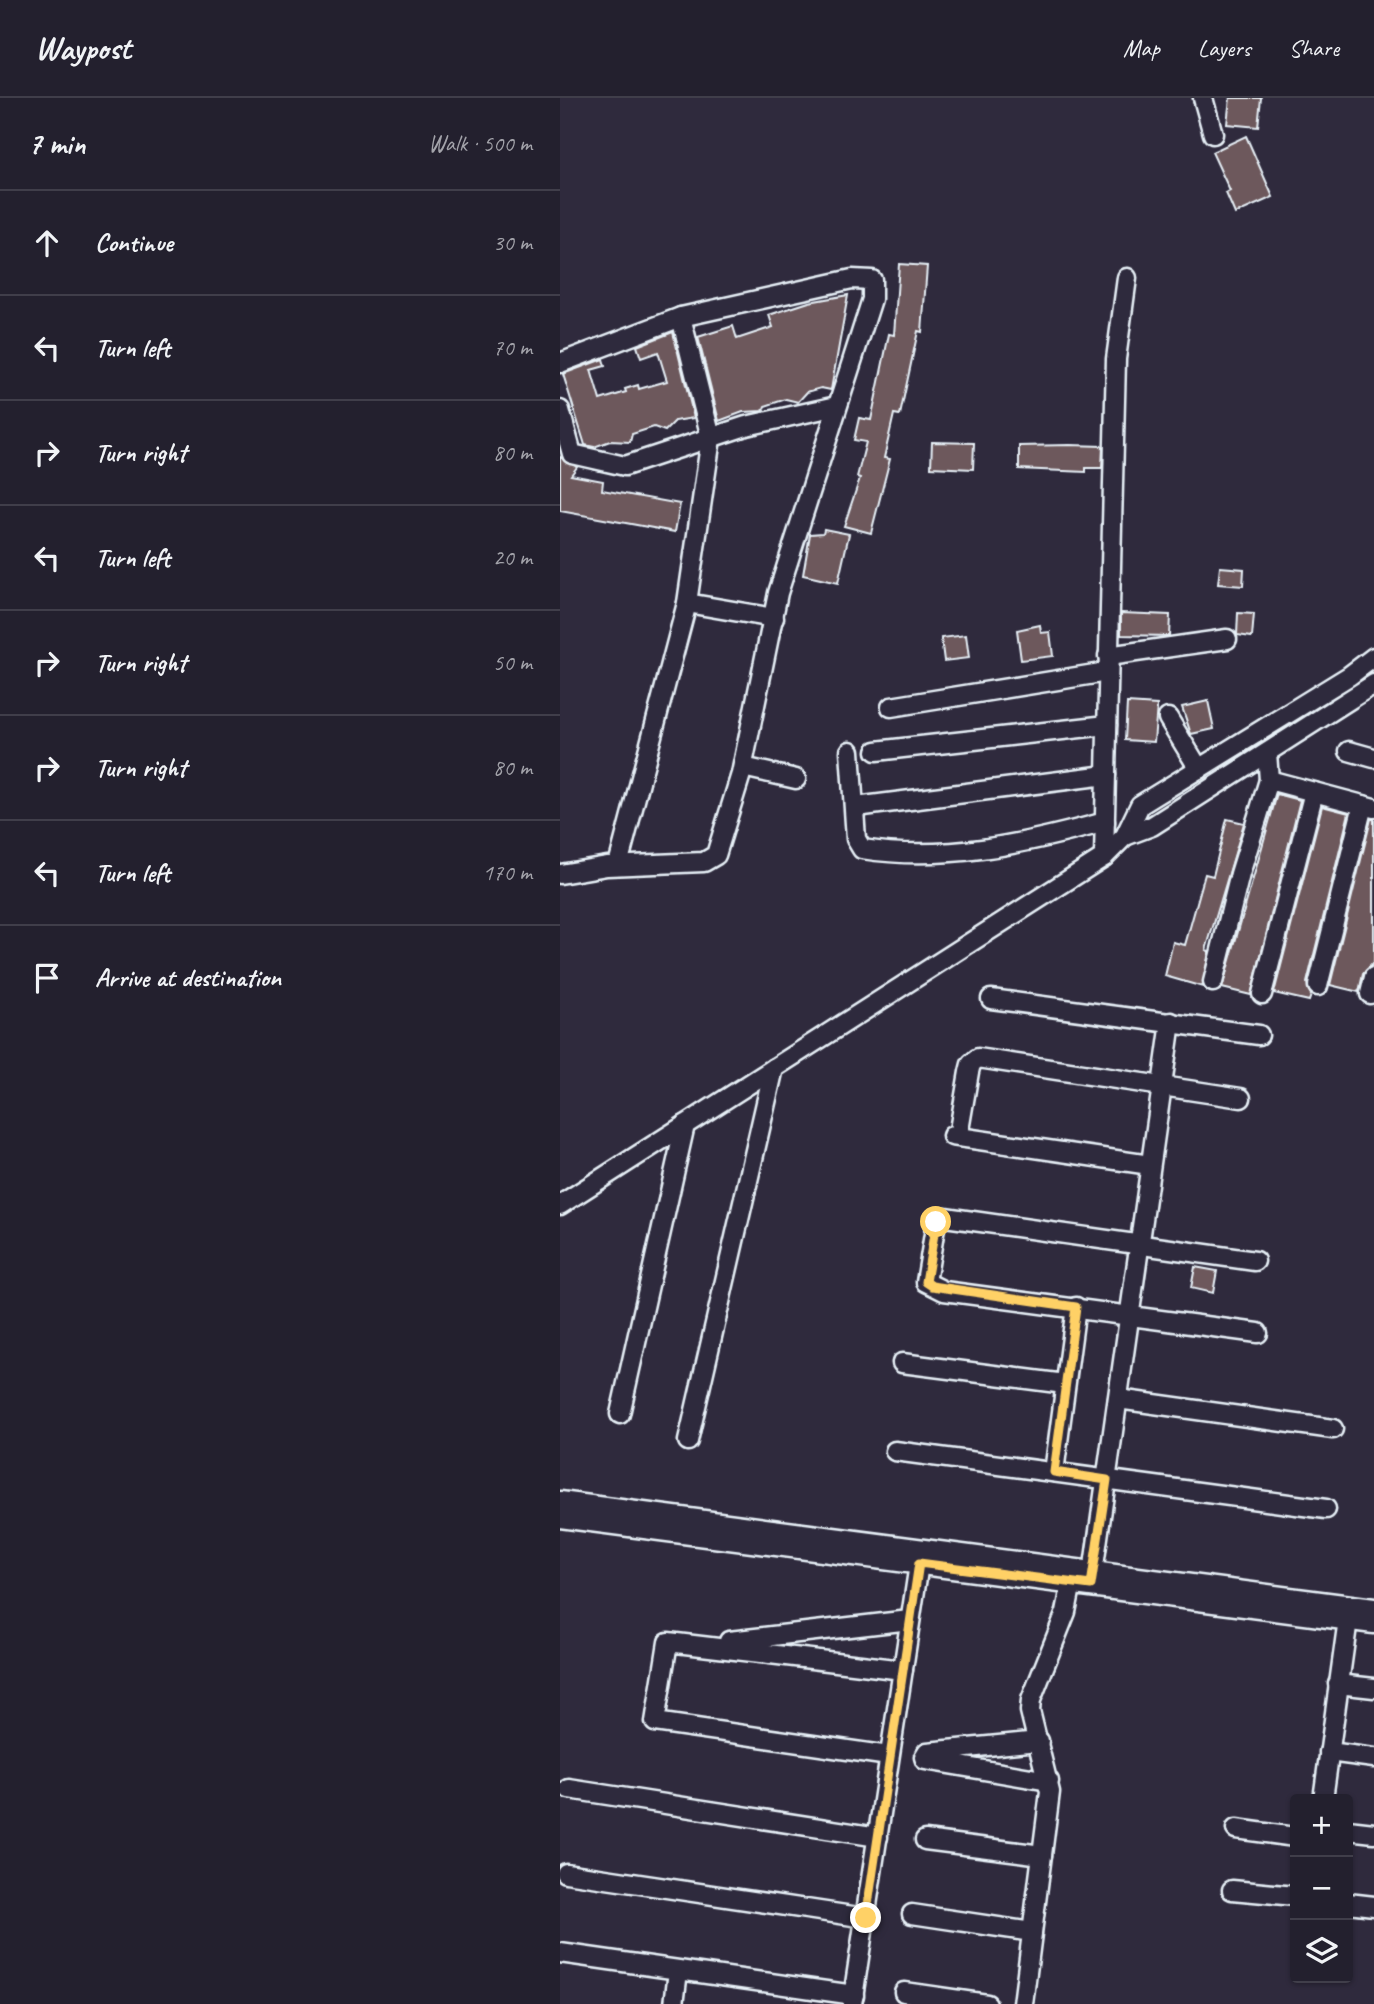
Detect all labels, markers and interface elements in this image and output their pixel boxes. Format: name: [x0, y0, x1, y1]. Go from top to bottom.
text: Waypost: [35, 27, 131, 69]
text: Map: [1123, 33, 1160, 63]
text: Layers: [1198, 33, 1251, 63]
text: Share: [1289, 33, 1339, 63]
text: 7 min: [28, 125, 85, 163]
text: Walk · 500 m: [428, 129, 532, 158]
icon: ahead: [28, 224, 66, 262]
text: Continue: [95, 226, 173, 259]
text: 30 m: [493, 228, 532, 257]
icon: left: [28, 329, 66, 367]
text: Turn left: [95, 331, 170, 364]
text: 70 m: [493, 333, 532, 362]
icon: right: [28, 434, 66, 472]
text: Turn right: [95, 436, 186, 469]
text: 80 m: [493, 438, 532, 467]
icon: left: [28, 539, 66, 577]
text: Turn left: [95, 541, 170, 574]
text: 20 m: [493, 543, 532, 572]
icon: right: [28, 644, 66, 682]
text: Turn right: [95, 646, 186, 679]
text: 50 m: [493, 648, 532, 677]
icon: right: [28, 749, 66, 787]
text: Turn right: [95, 751, 186, 784]
text: 80 m: [493, 753, 532, 782]
icon: left: [28, 854, 66, 892]
text: Turn left: [95, 856, 170, 889]
text: 170 m: [483, 858, 532, 887]
icon: arrive: [28, 959, 66, 997]
text: Arrive at destination: [95, 961, 281, 994]
route start: [920, 1206, 951, 1237]
map controls: [1290, 1794, 1353, 1983]
button: +: [1290, 1794, 1353, 1857]
button: −: [1290, 1857, 1353, 1920]
route end: [850, 1902, 881, 1933]
button: layers: [1290, 1920, 1353, 1983]

